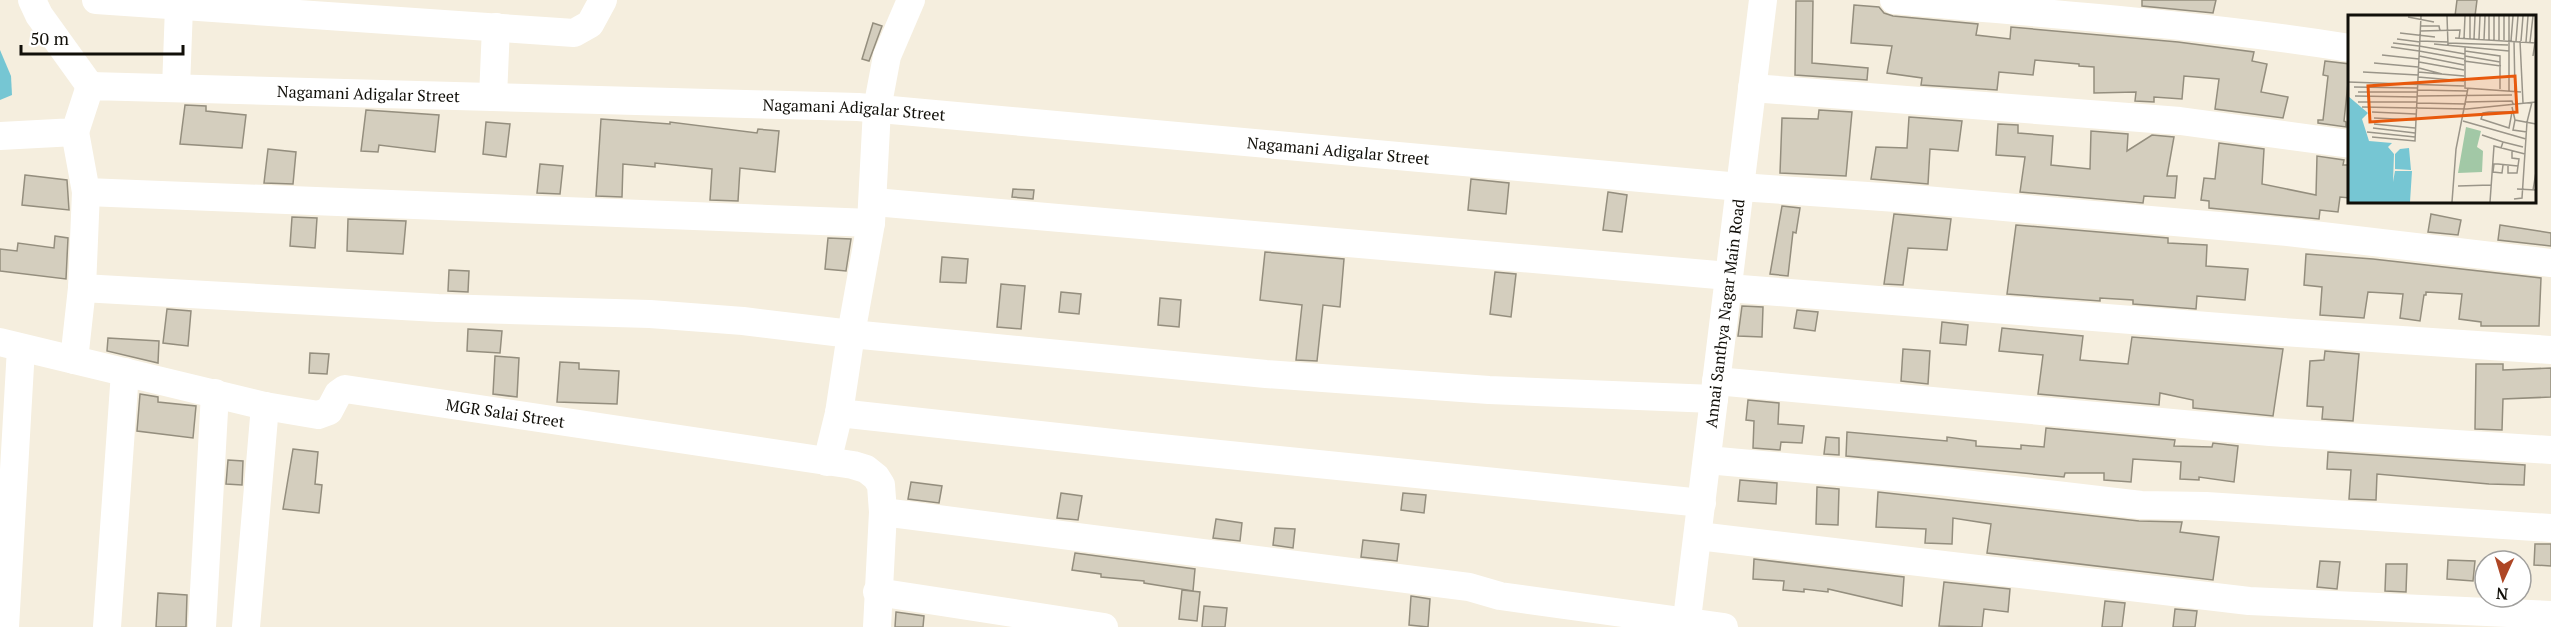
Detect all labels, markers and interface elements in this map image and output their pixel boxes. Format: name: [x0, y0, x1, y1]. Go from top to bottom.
inset map: [2348, 15, 2536, 202]
scale bar: [21, 18, 183, 56]
text: 50 m: [30, 26, 70, 50]
street label: Nagamani Adigalar Street: [277, 80, 460, 107]
street label: Nagamani Adigalar Street: [762, 93, 946, 126]
street label: Nagamani Adigalar Street: [1246, 131, 1430, 170]
street label: Annai Santhya Nagar Main Road: [1700, 197, 1750, 429]
street label: MGR Salai Street: [444, 393, 566, 433]
north arrow: [2473, 549, 2533, 609]
text: N: [2495, 583, 2509, 605]

